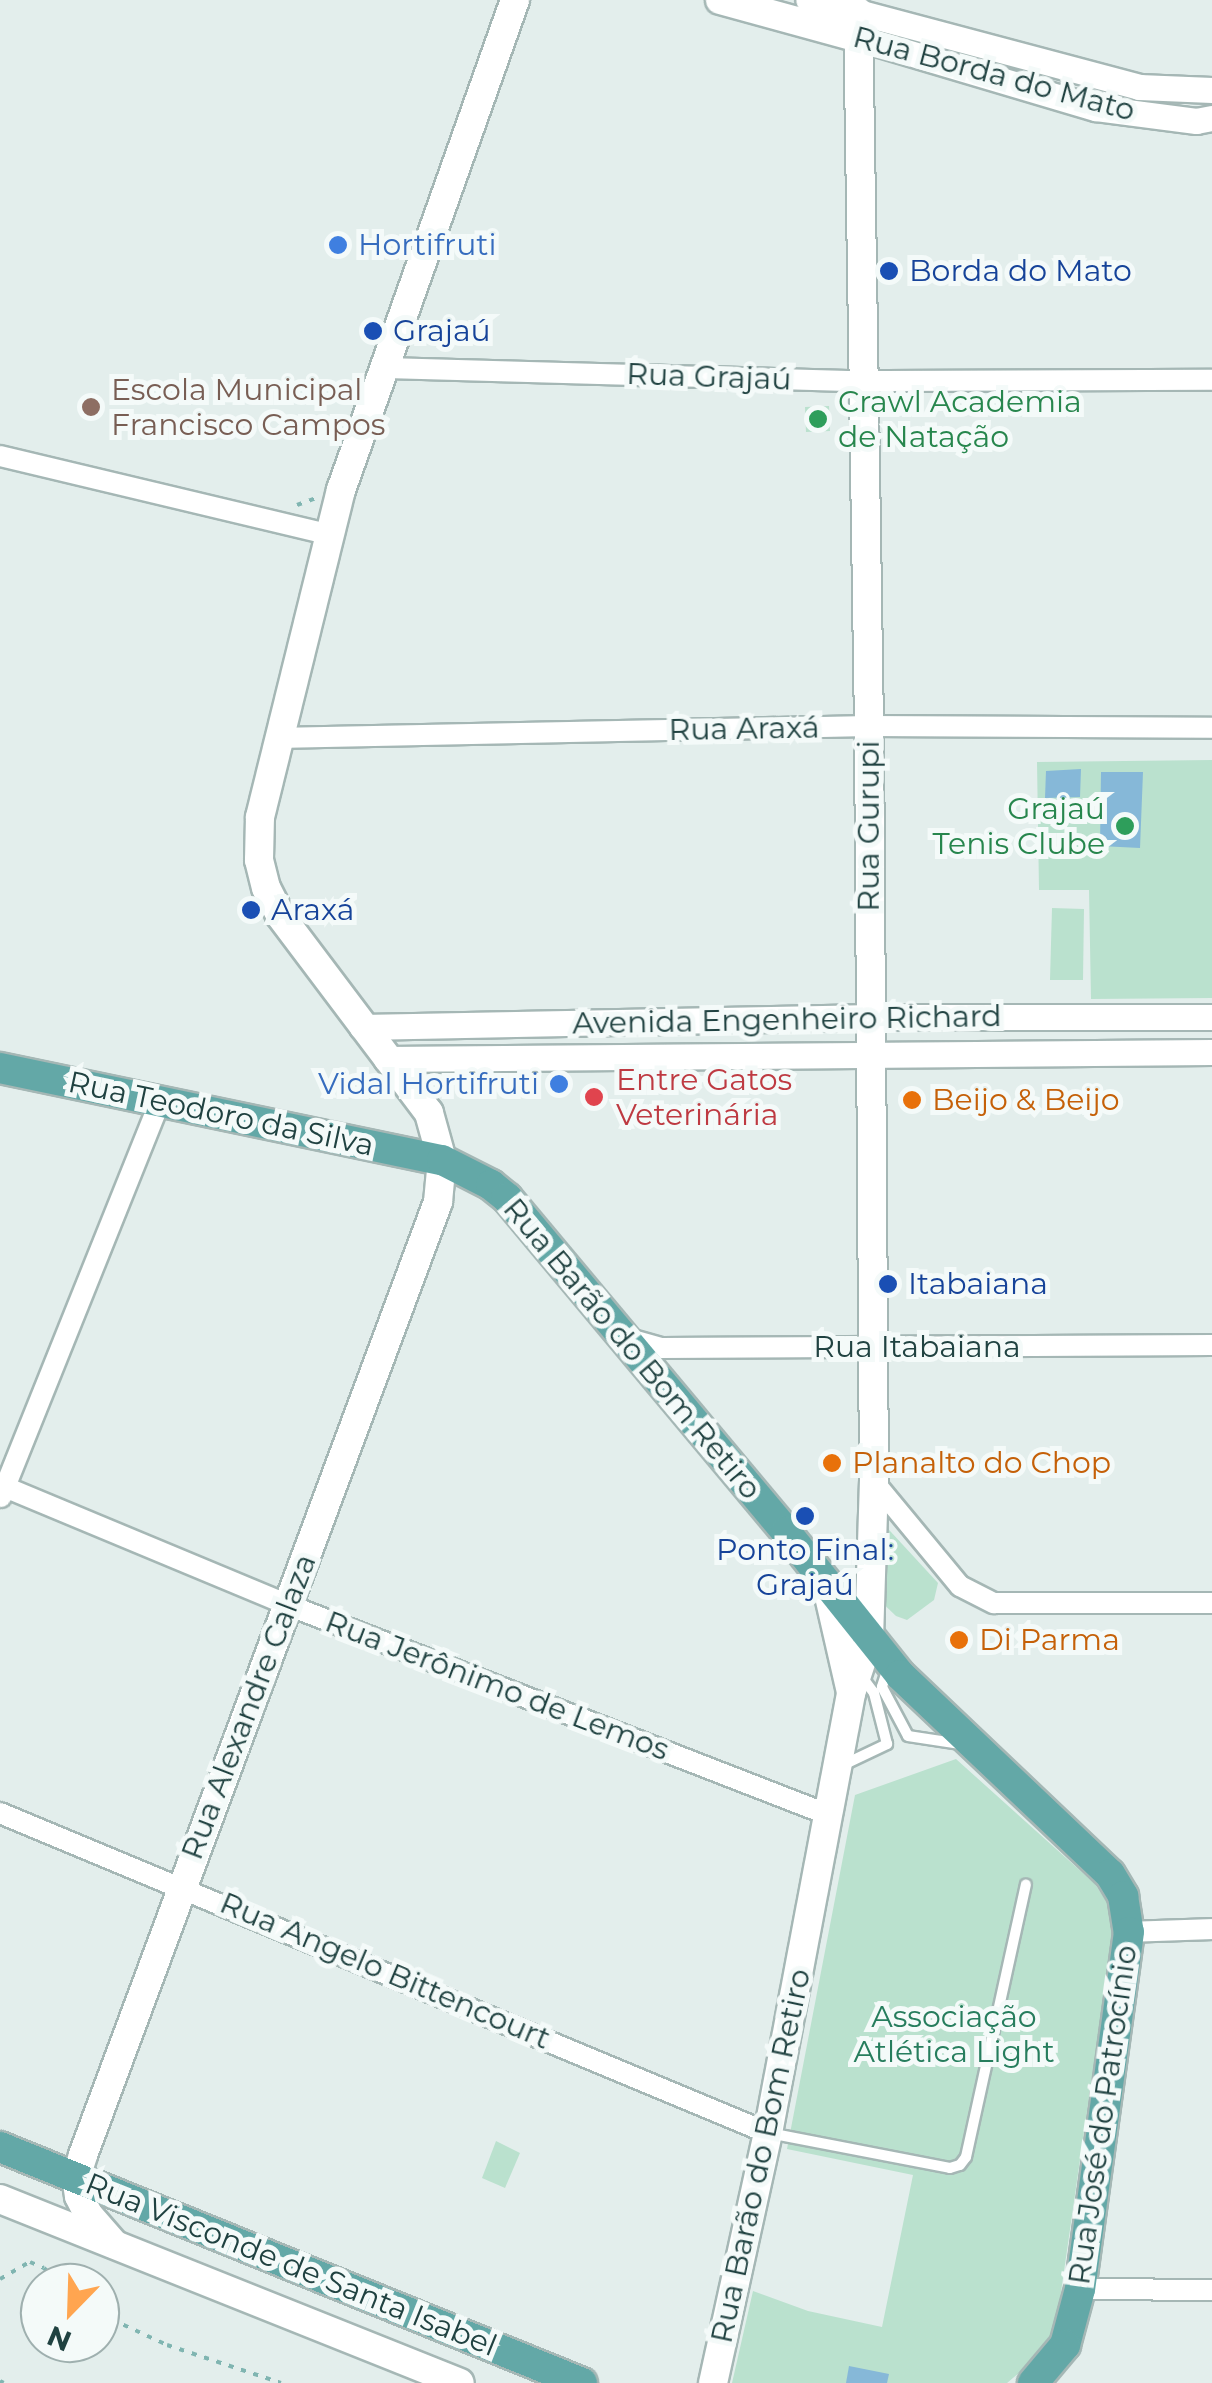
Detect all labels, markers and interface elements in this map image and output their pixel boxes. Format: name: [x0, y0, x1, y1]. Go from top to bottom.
street label: Rua Borda do Mato: [849, 19, 1139, 129]
place label: Hortifruti: [358, 227, 497, 263]
marker: Hortifruti: [327, 234, 349, 256]
place label: Borda do Mato: [909, 253, 1132, 289]
marker: Borda do Mato: [878, 260, 900, 282]
place label: Grajaú: [393, 313, 491, 349]
marker: Grajaú: [362, 320, 384, 342]
street label: Rua Grajaú: [626, 356, 792, 398]
place label: Escola Municipal Francisco Campos: [111, 372, 385, 442]
place label: Crawl Academia de Natação: [838, 384, 1082, 454]
marker: Escola Municipal Francisco Campos: [80, 396, 102, 418]
marker: Crawl Academia de Natação: [807, 408, 829, 430]
street label: Rua Araxá: [668, 710, 820, 748]
street label: Rua Gurupi: [851, 740, 887, 912]
place label: Grajaú Tenis Clube: [933, 791, 1105, 862]
marker: Grajaú Tenis Clube: [1114, 815, 1136, 837]
place label: Araxá: [271, 892, 354, 928]
marker: Araxá: [240, 899, 262, 921]
street label: Avenida Engenheiro Richard: [572, 998, 1002, 1042]
place label: Entre Gatos Veterinária: [616, 1062, 792, 1132]
street label: Rua Teodoro da Silva: [65, 1064, 377, 1164]
place label: Vidal Hortifruti: [318, 1066, 539, 1102]
marker: Vidal Hortifruti: [548, 1073, 570, 1095]
place label: Beijo & Beijo: [932, 1082, 1119, 1118]
marker: Entre Gatos Veterinária: [581, 1084, 607, 1110]
marker: Beijo & Beijo: [901, 1089, 923, 1111]
street label: Rua Barão do Bom Retiro: [496, 1191, 768, 1507]
place label: Itabaiana: [908, 1266, 1048, 1302]
marker: Itabaiana: [877, 1273, 899, 1295]
street label: Rua Itabaiana: [813, 1329, 1021, 1365]
place label: Planalto do Chop: [852, 1445, 1111, 1481]
marker: Planalto do Chop: [821, 1452, 843, 1474]
marker: Ponto Final: Grajaú: [794, 1505, 816, 1527]
place label: Ponto Final: Grajaú: [716, 1532, 894, 1602]
street label: Rua Alexandre Calaza: [174, 1549, 324, 1865]
street label: Rua Jerônimo de Lemos: [320, 1604, 674, 1768]
place label: Di Parma: [979, 1622, 1120, 1658]
marker: Di Parma: [948, 1629, 970, 1651]
street label: Rua Angelo Bittencourt: [215, 1885, 555, 2057]
street label: Rua José do Patrocínio: [1061, 1943, 1145, 2287]
street label: Rua Barão do Bom Retiro: [704, 1966, 818, 2346]
park label: Associação Atlética Light: [853, 1999, 1055, 2070]
street label: Rua Visconde de Santa Isabel: [80, 2166, 502, 2364]
north arrow: [20, 2263, 120, 2363]
text: N: [42, 2319, 76, 2359]

